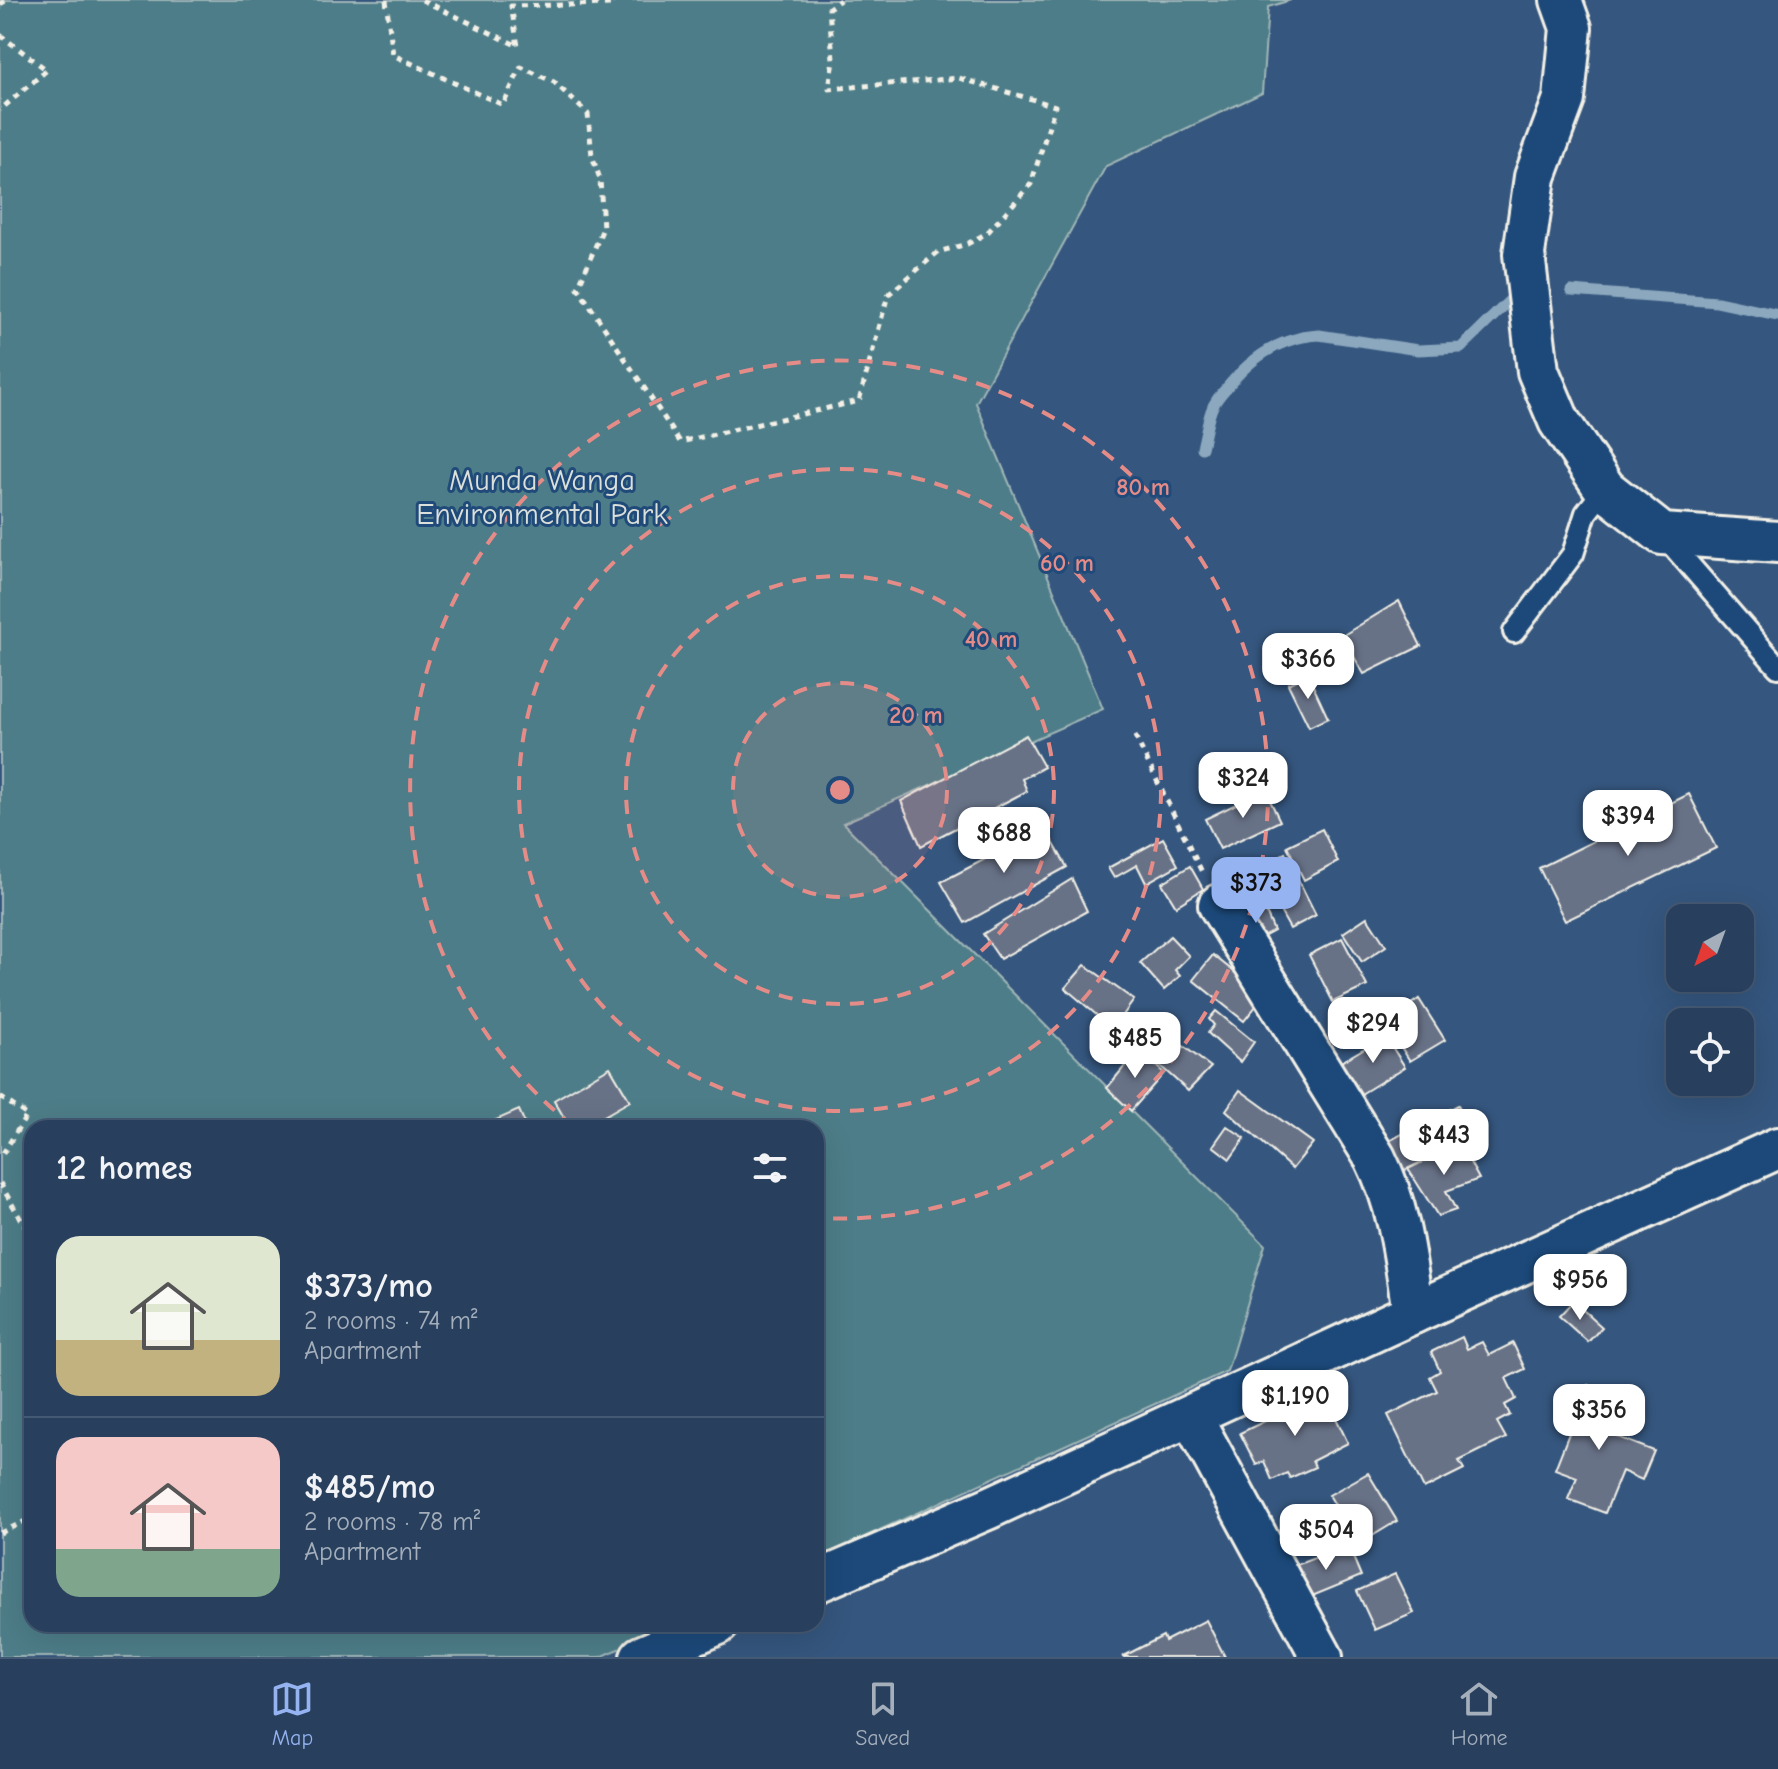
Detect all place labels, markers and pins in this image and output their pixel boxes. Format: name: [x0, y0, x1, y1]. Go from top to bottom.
pin: $366: [1261, 633, 1355, 701]
pin: $324: [1196, 752, 1290, 820]
centre of rings: [826, 776, 854, 804]
pin: $394: [1581, 790, 1675, 858]
pin: $688: [957, 807, 1051, 875]
pin: $373: [1209, 857, 1303, 925]
pin: $294: [1326, 997, 1420, 1065]
pin: $485: [1088, 1012, 1182, 1080]
pin: $443: [1397, 1109, 1491, 1177]
pin: $956: [1533, 1254, 1627, 1322]
pin: $1,190: [1230, 1370, 1360, 1438]
pin: $356: [1552, 1384, 1646, 1452]
pin: $504: [1279, 1504, 1373, 1572]

